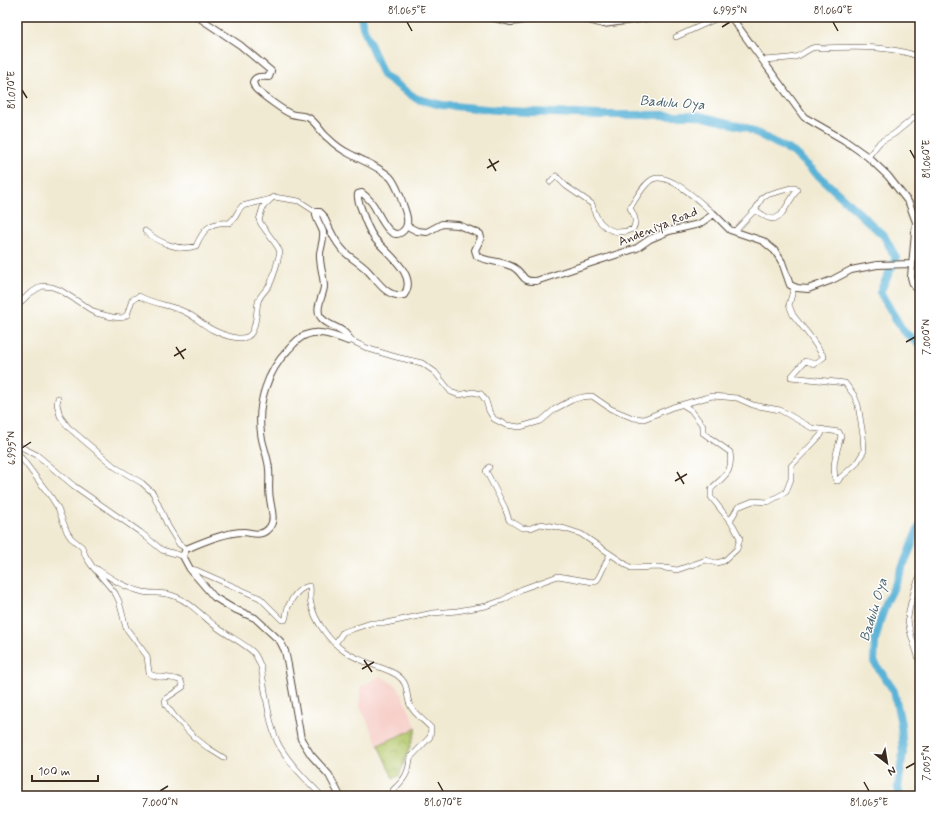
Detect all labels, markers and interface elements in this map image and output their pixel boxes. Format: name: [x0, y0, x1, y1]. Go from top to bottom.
text: 81.065°E: [388, 4, 426, 18]
text: 6.995°N: [713, 4, 747, 18]
text: 81.060°E: [814, 4, 852, 18]
text: 81.070°E: [5, 71, 19, 109]
water label: Badulu Oya: [639, 92, 705, 114]
text: 81.060°E: [920, 140, 934, 178]
street label: Andeniya Road: [616, 203, 700, 251]
text: 7.000°N: [920, 319, 934, 355]
text: 6.995°N: [5, 431, 19, 465]
water label: Badulu Oya: [856, 576, 892, 644]
north arrow: [867, 743, 907, 783]
text: 7.005°N: [920, 745, 934, 781]
scale bar: [32, 757, 98, 783]
text: N: [885, 763, 898, 779]
text: 100 m: [38, 764, 70, 780]
text: 7.000°N: [142, 796, 178, 810]
text: 81.070°E: [424, 796, 462, 810]
text: 81.065°E: [850, 796, 888, 810]

